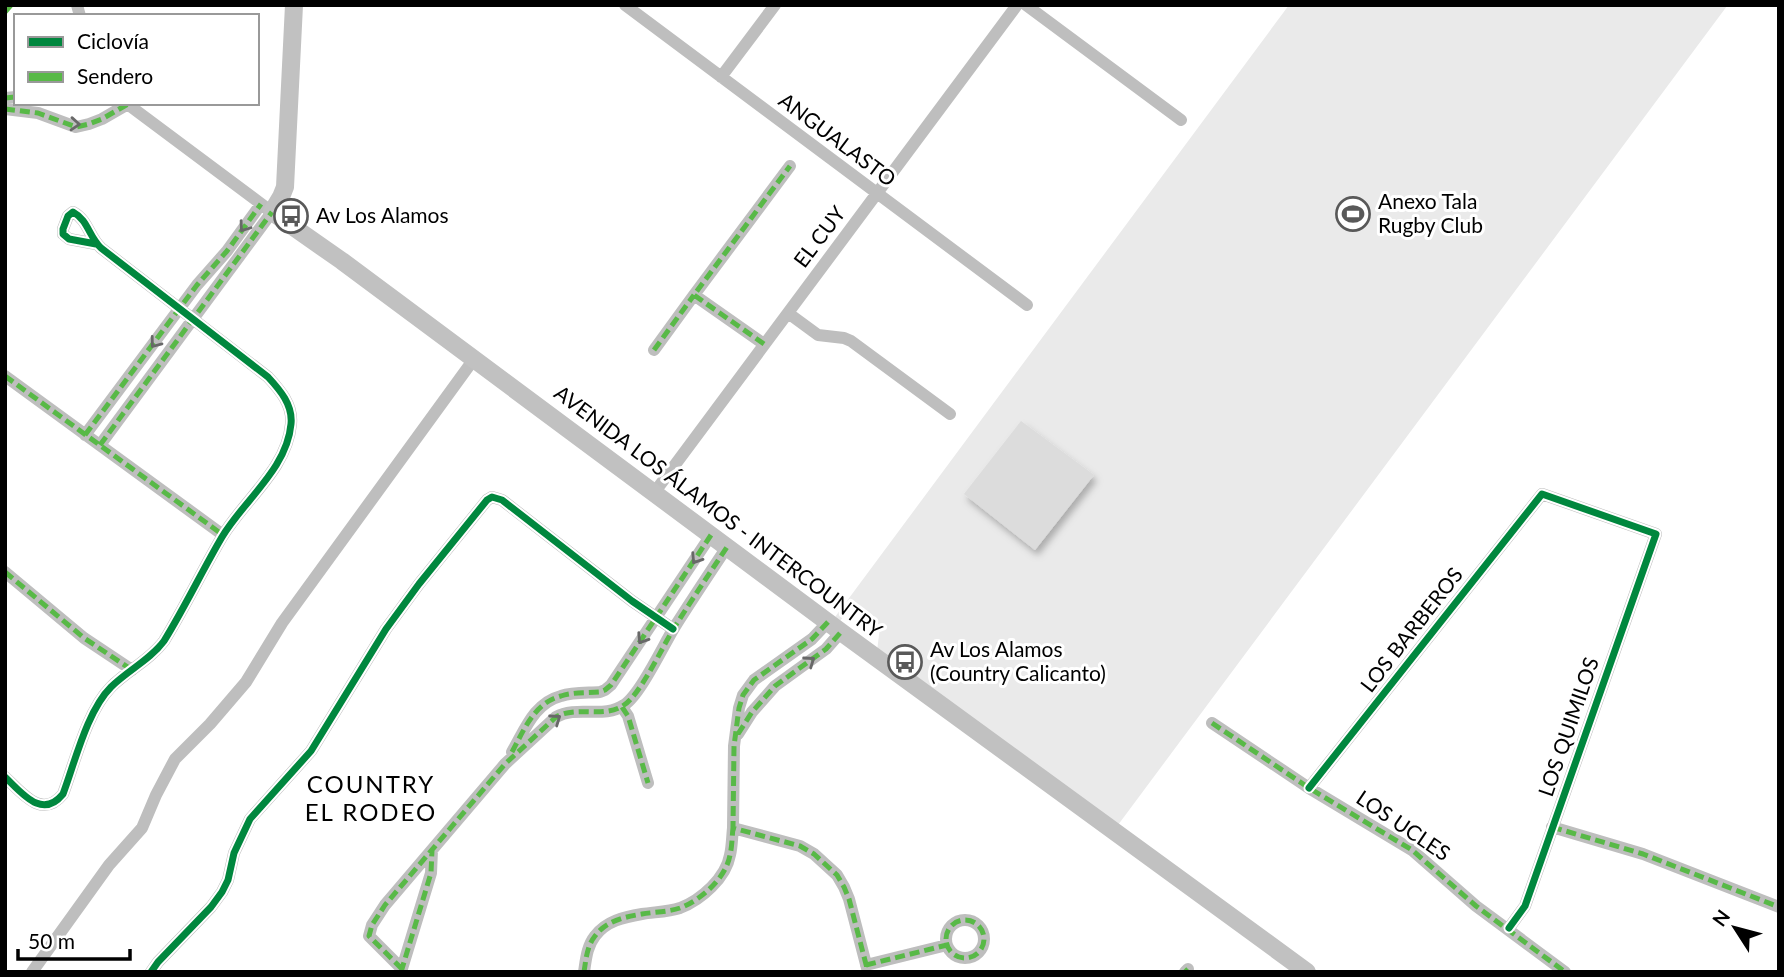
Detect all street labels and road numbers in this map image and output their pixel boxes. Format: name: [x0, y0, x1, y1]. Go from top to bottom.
street label: ANGUALASTO: [775, 87, 901, 191]
street label: EL CUY: [788, 200, 850, 272]
street label: AVENIDA LOS ÁLAMOS - INTERCOUNTRY: [550, 379, 888, 643]
street label: LOS BARBEROS: [1354, 562, 1467, 696]
street label: LOS QUIMILOS: [1532, 654, 1603, 799]
street label: LOS UCLES: [1352, 784, 1455, 865]

